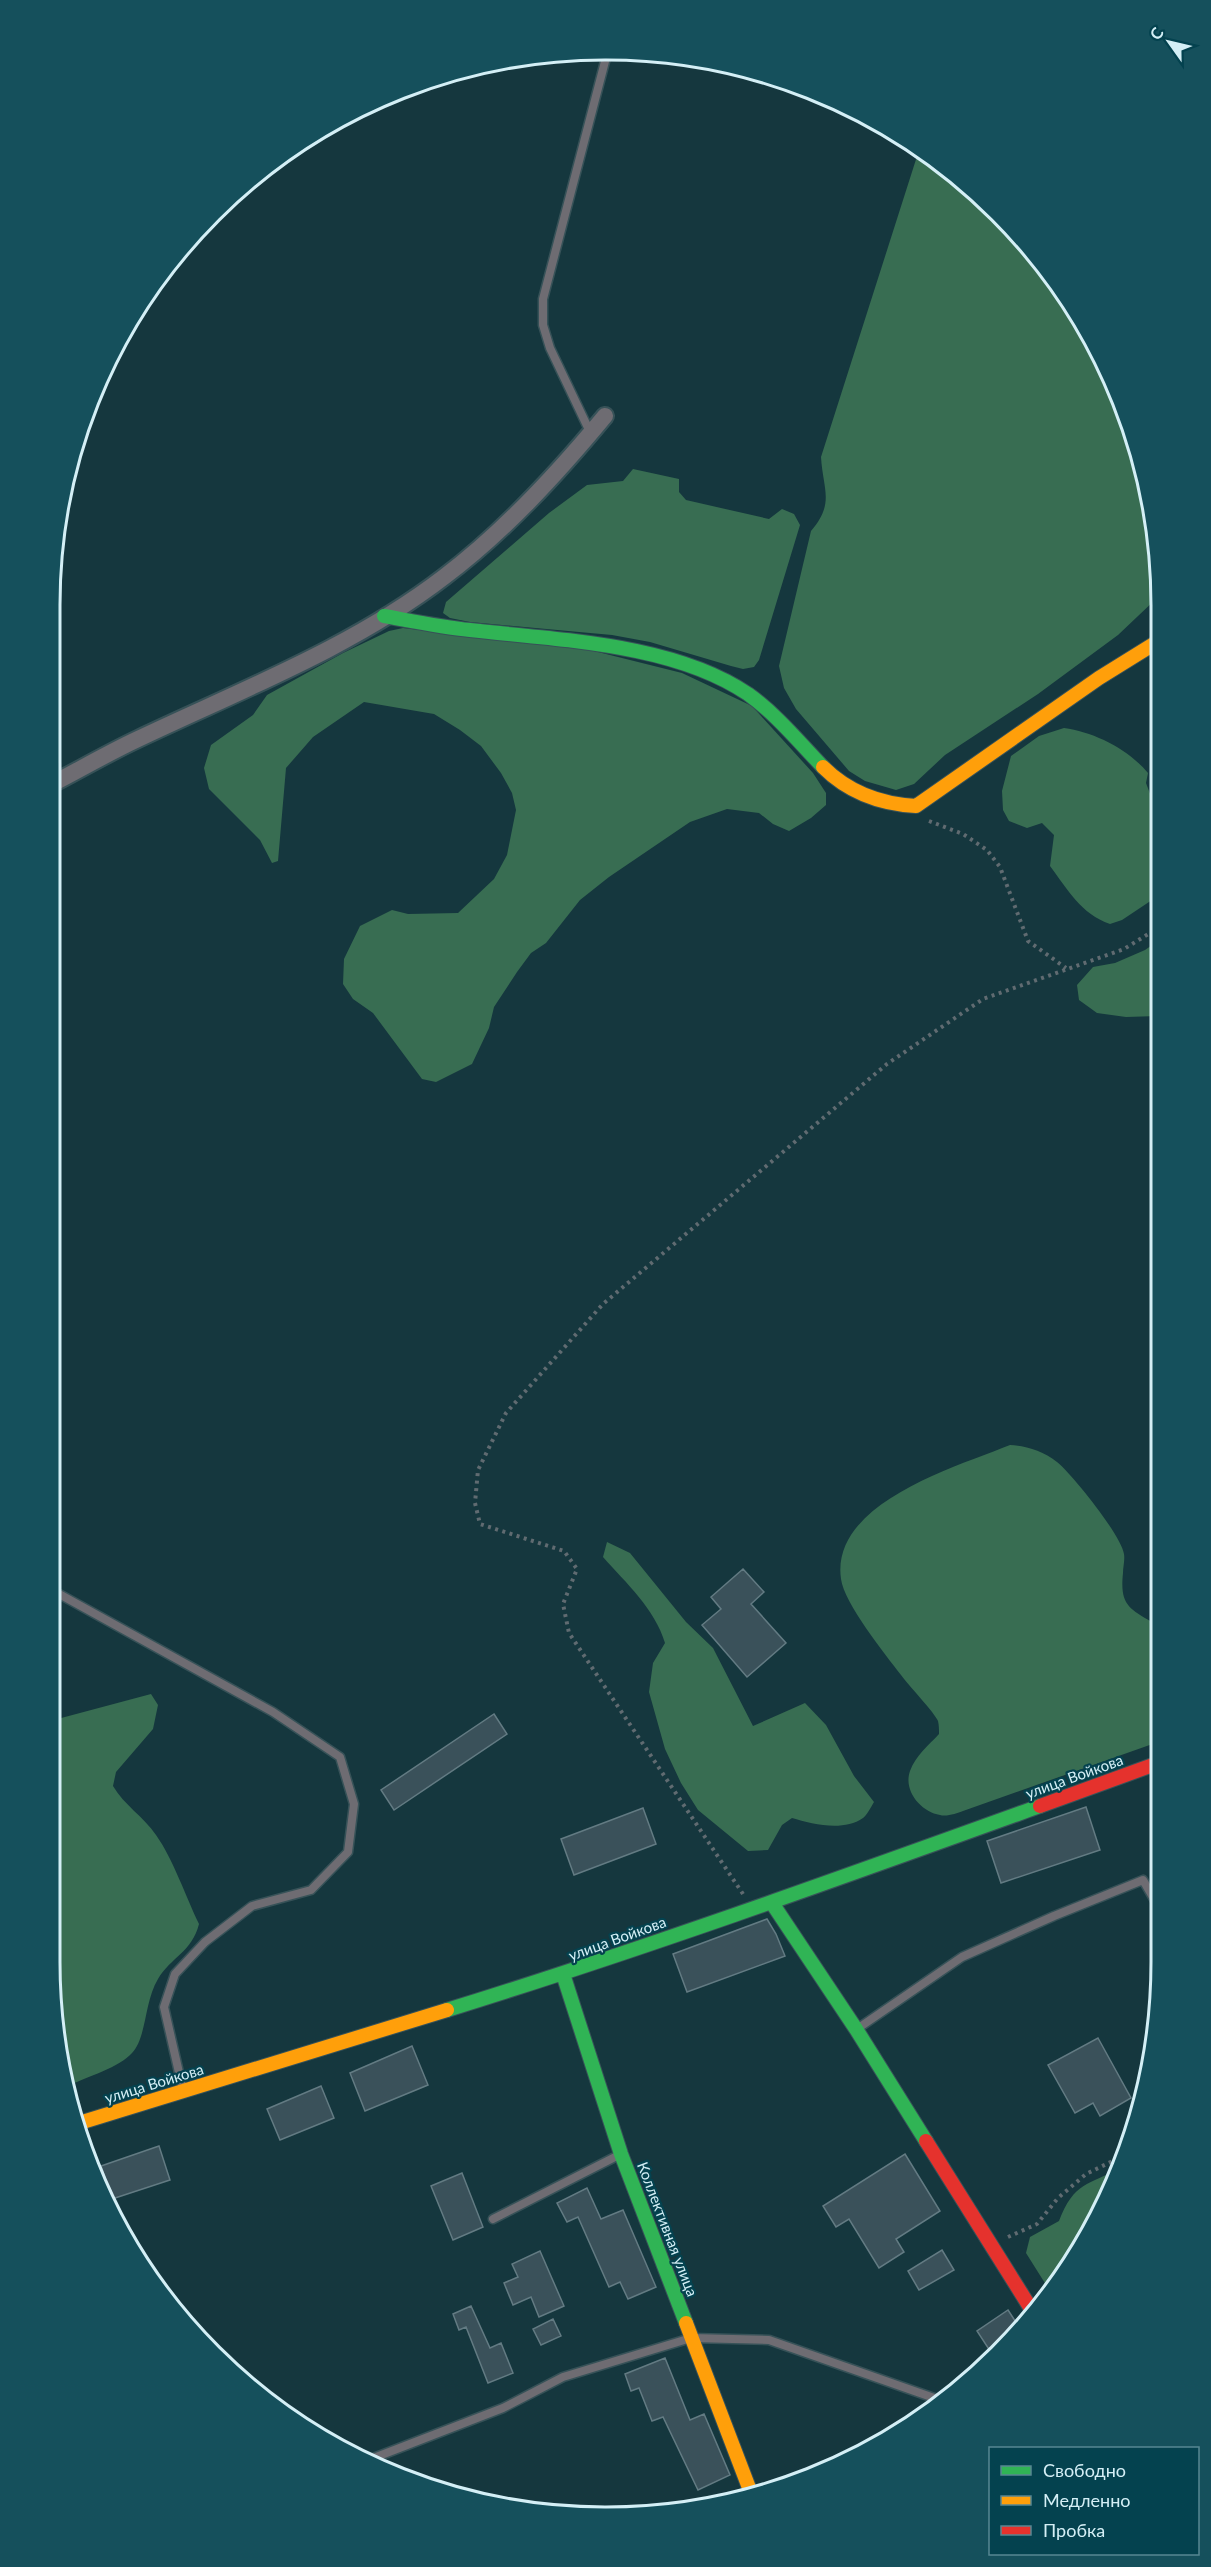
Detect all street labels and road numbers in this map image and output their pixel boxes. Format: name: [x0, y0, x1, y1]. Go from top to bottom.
street label: улица Войкова: [1023, 1750, 1125, 1802]
street label: улица Войкова: [566, 1912, 668, 1964]
street label: улица Войкова: [102, 2059, 206, 2107]
street label: Коллективная улица: [634, 2159, 702, 2299]

